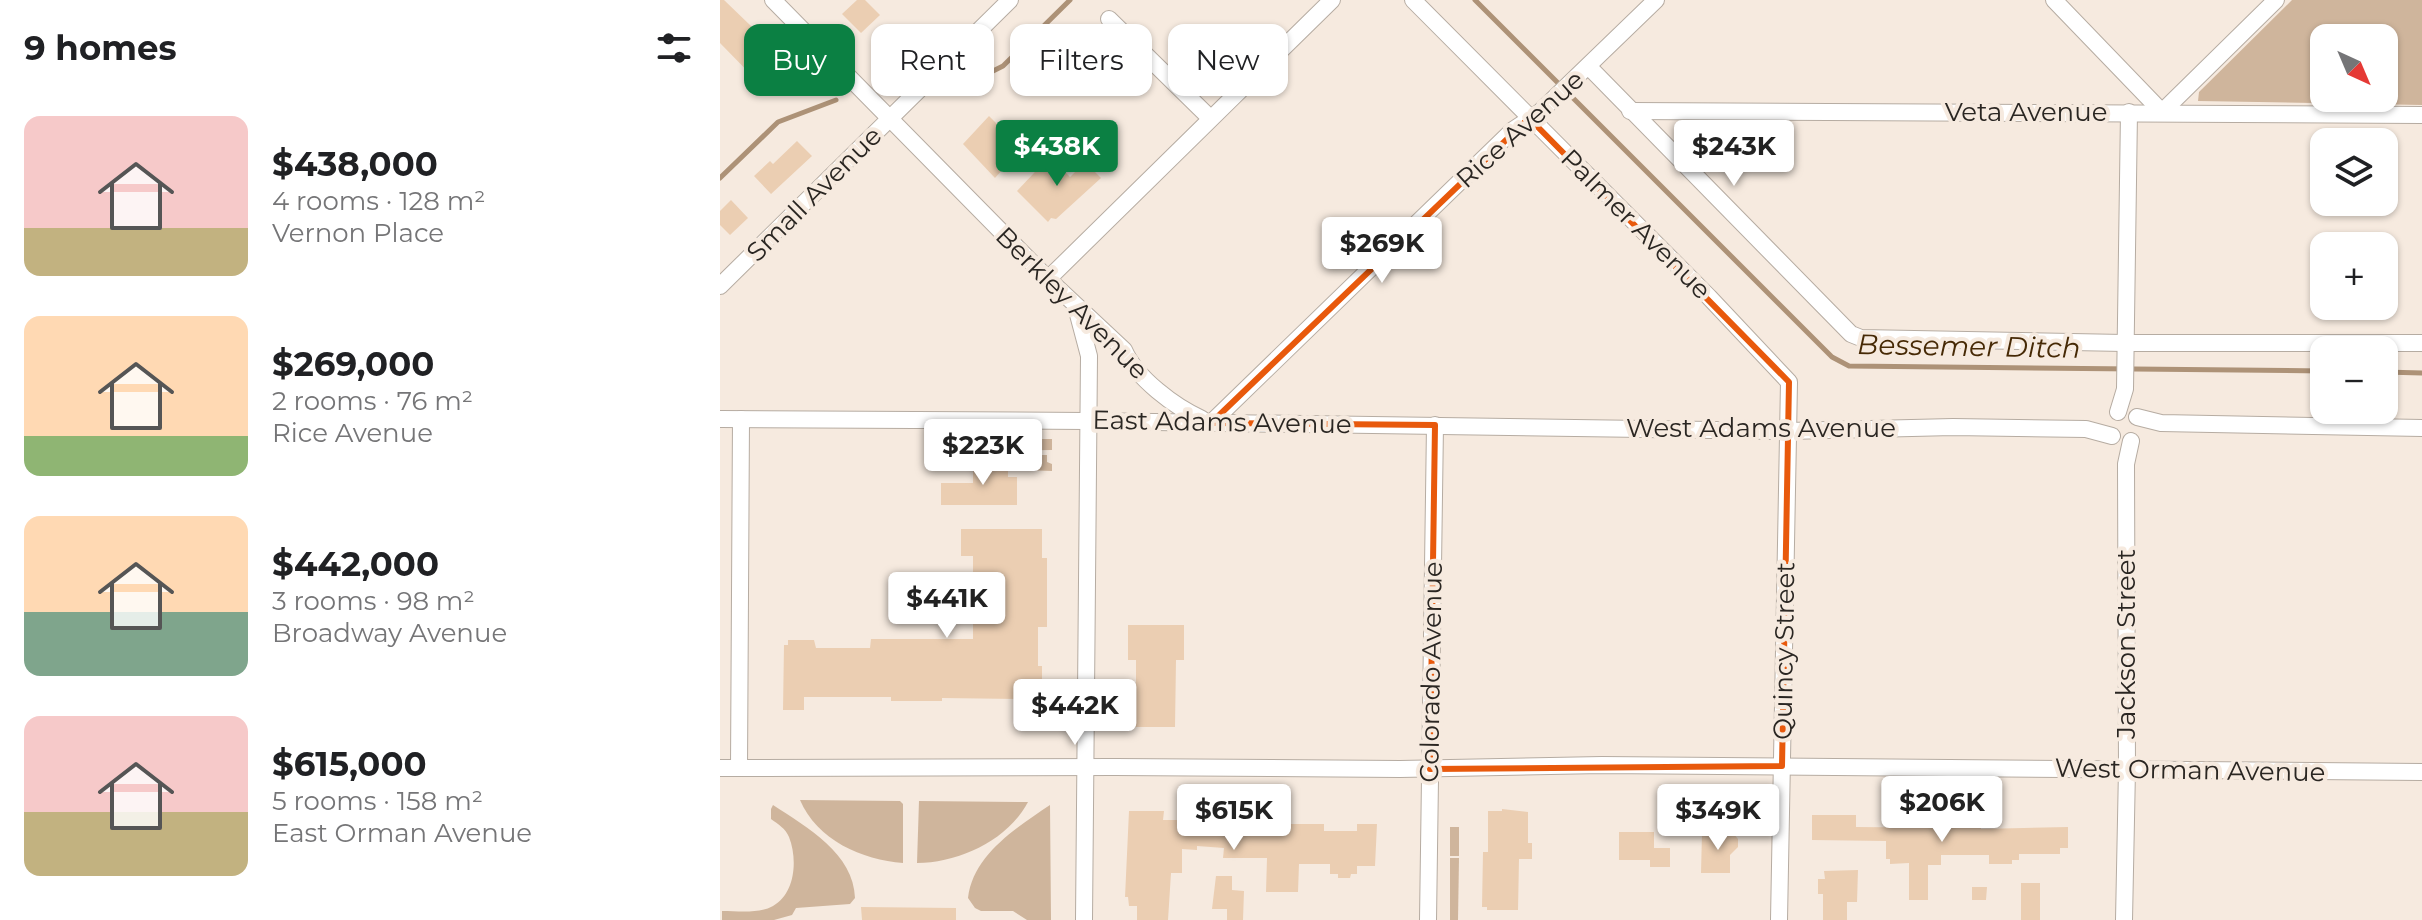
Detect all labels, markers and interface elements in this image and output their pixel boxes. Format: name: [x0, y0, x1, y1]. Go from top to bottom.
chip: Buy: [744, 24, 855, 96]
chip: Rent: [871, 24, 994, 96]
chip: Filters: [1010, 24, 1152, 96]
chip: New: [1168, 24, 1288, 96]
north arrow: [2310, 24, 2398, 112]
map controls: [2310, 24, 2398, 424]
icon: filters: [652, 26, 696, 70]
text: 9 homes: [24, 27, 177, 69]
street label: Rice Avenue: [1450, 63, 1590, 195]
street label: Veta Avenue: [1945, 96, 2107, 128]
street label: Small Avenue: [740, 120, 888, 268]
pin: $438K: [1001, 120, 1113, 188]
pin: $243K: [1678, 120, 1790, 188]
button: layers: [2310, 128, 2398, 216]
text: $438K: [1014, 130, 1100, 162]
text: $243K: [1692, 130, 1776, 162]
street label: Palmer Avenue: [1554, 142, 1718, 306]
text: $438,000: [272, 143, 438, 185]
icon: home: [88, 148, 184, 244]
text: 4 rooms · 128 m²: [272, 185, 485, 217]
text: Vernon Place: [272, 217, 444, 249]
pin: $269K: [1326, 217, 1438, 285]
street label: Berkley Avenue: [989, 220, 1155, 386]
text: $269K: [1340, 227, 1424, 259]
button: +: [2310, 232, 2398, 320]
water label: Bessemer Ditch: [1857, 327, 2081, 365]
button: −: [2310, 336, 2398, 424]
text: $269,000: [272, 343, 434, 385]
icon: home: [88, 348, 184, 444]
text: 2 rooms · 76 m²: [272, 385, 473, 417]
street label: East Adams Avenue: [1092, 404, 1352, 440]
street label: West Adams Avenue: [1626, 412, 1896, 444]
text: Rice Avenue: [272, 417, 433, 449]
pin: $223K: [927, 419, 1039, 487]
text: $223K: [942, 429, 1024, 461]
text: $442,000: [272, 543, 439, 585]
icon: home: [88, 548, 184, 644]
street label: Jackson Street: [2110, 549, 2142, 740]
street label: Colorado Avenue: [1413, 561, 1449, 783]
street label: Quincy Street: [1766, 562, 1802, 740]
pin: $441K: [891, 572, 1003, 640]
text: $441K: [906, 582, 988, 614]
text: 3 rooms · 98 m²: [272, 585, 475, 617]
text: Broadway Avenue: [272, 617, 507, 649]
pin: $442K: [1019, 679, 1131, 747]
text: $442K: [1031, 689, 1119, 721]
text: $615,000: [272, 743, 427, 785]
icon: home: [88, 748, 184, 844]
street label: West Orman Avenue: [2054, 752, 2326, 788]
pin: $206K: [1886, 776, 1998, 844]
pin: $615K: [1178, 784, 1290, 852]
pin: $349K: [1662, 784, 1774, 852]
text: 5 rooms · 158 m²: [272, 785, 483, 817]
text: $206K: [1899, 786, 1985, 818]
text: $615K: [1195, 794, 1273, 826]
text: $349K: [1675, 794, 1761, 826]
text: East Orman Avenue: [272, 817, 532, 849]

